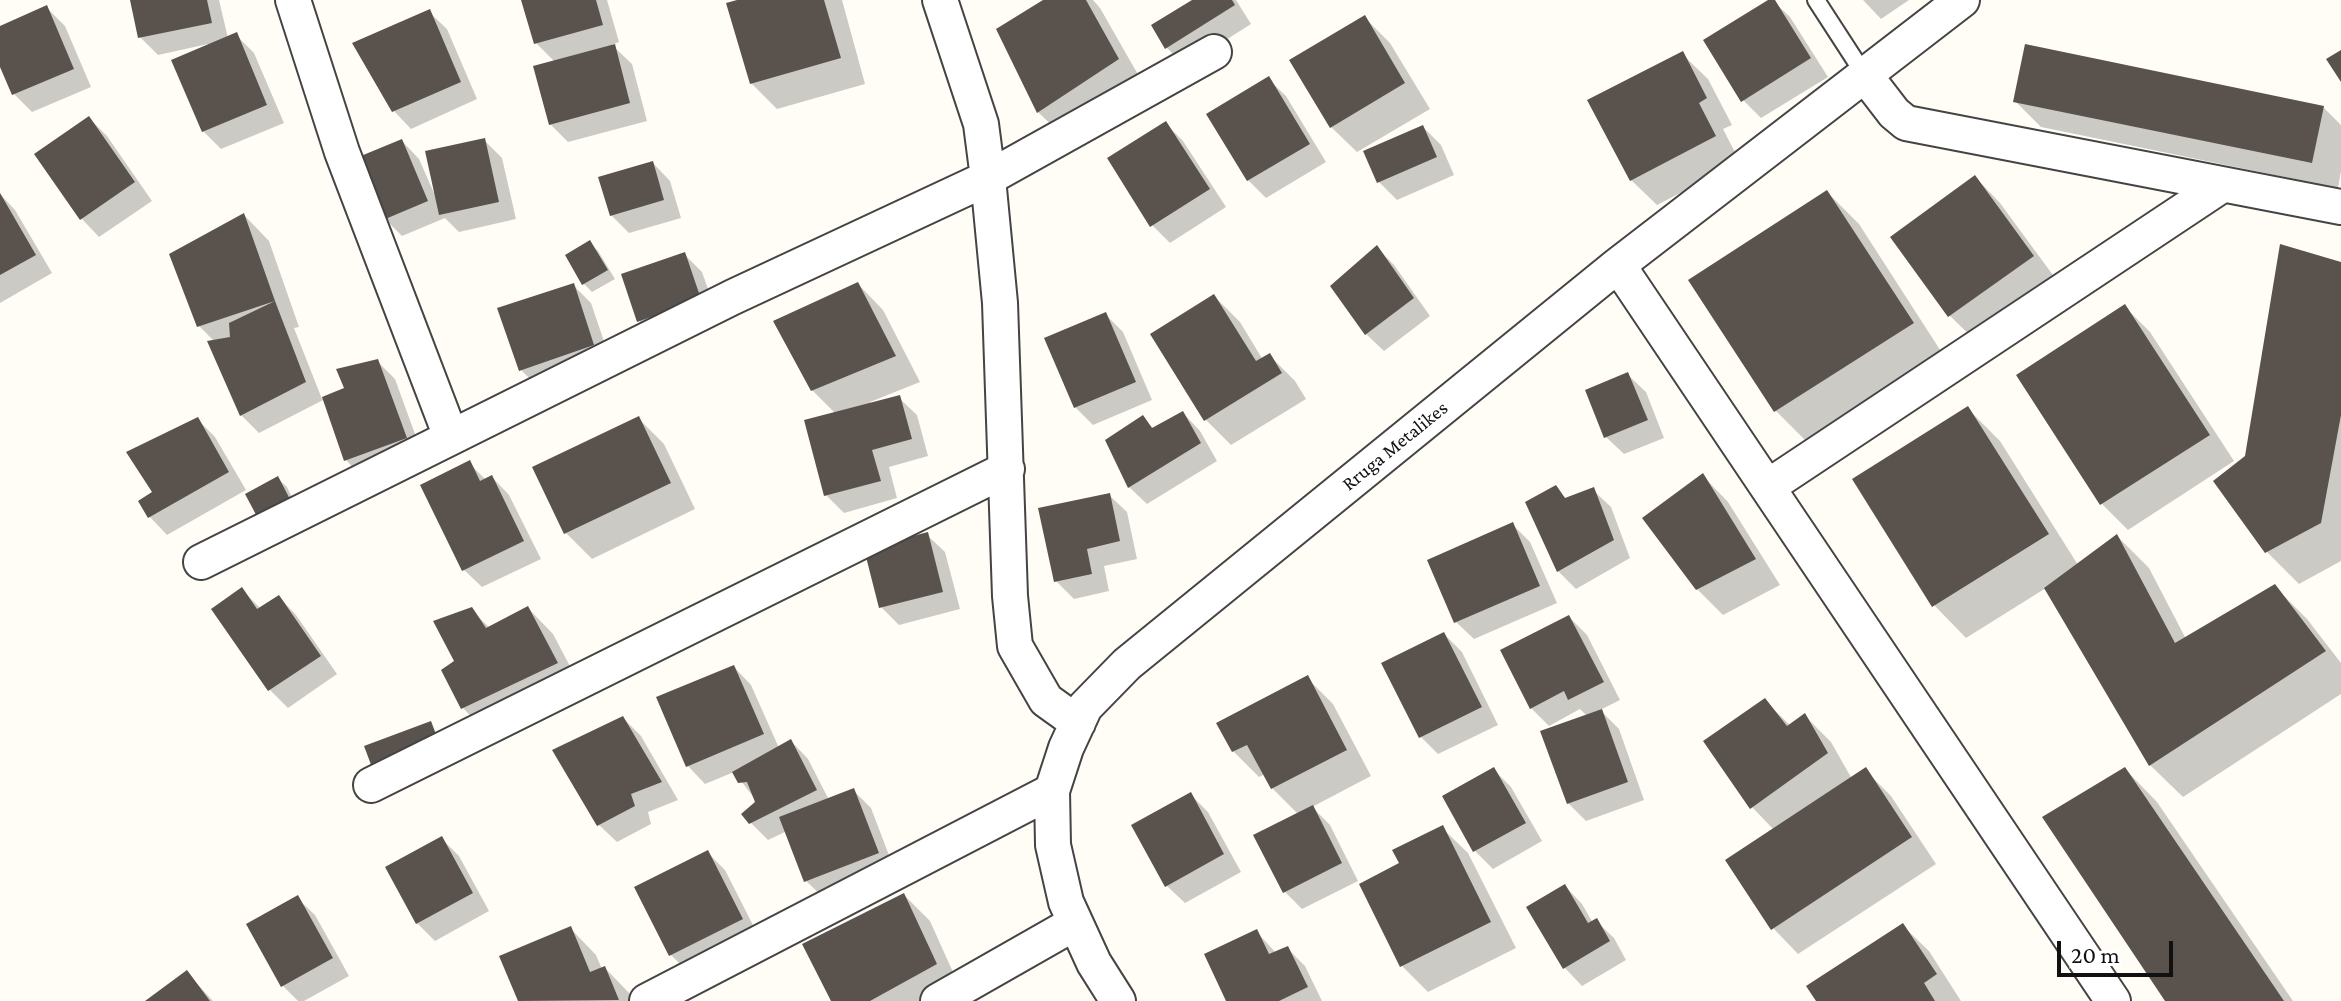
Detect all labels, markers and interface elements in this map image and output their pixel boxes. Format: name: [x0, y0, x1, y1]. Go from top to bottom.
street label: Rruga Metalikes: [1337, 396, 1453, 496]
scale bar: [2061, 925, 2177, 975]
text: 20 m: [2071, 941, 2120, 968]

